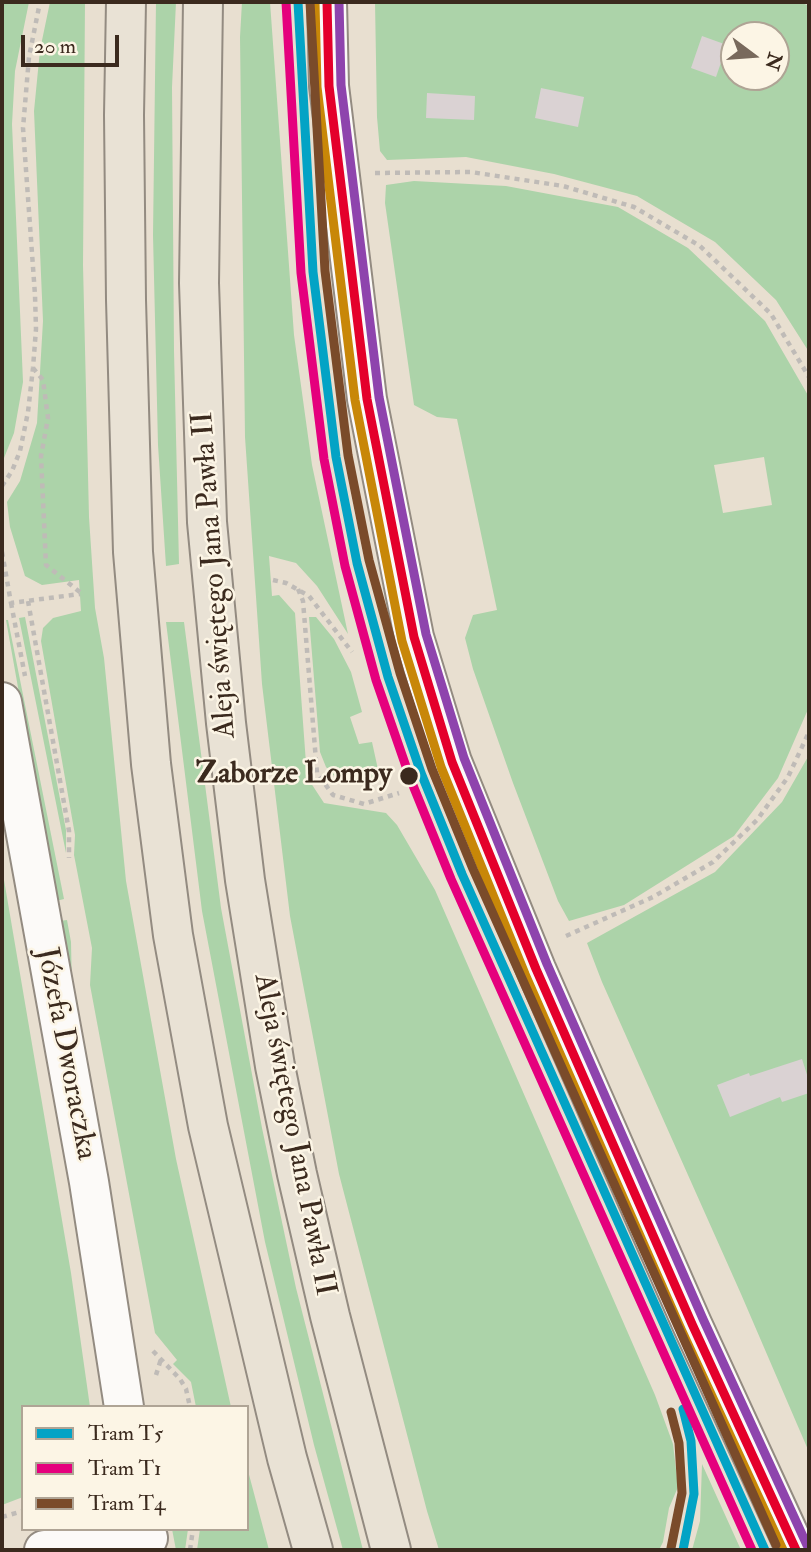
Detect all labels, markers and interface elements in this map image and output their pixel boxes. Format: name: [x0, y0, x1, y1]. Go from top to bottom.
scale bar: [24, 21, 122, 65]
north arrow: [720, 21, 790, 91]
text: 20 m: [34, 33, 76, 60]
text: N: [759, 50, 787, 73]
street label: Aleja świętego Jana Pawła II: [187, 410, 245, 740]
place label: Zaborze Lompy: [196, 758, 392, 794]
marker: Zaborze Lompy: [398, 765, 420, 787]
street label: Józefa Dworaczka: [27, 945, 103, 1163]
street label: Aleja świętego Jana Pawła II: [244, 971, 342, 1299]
legend: [21, 1405, 248, 1531]
text: Tram T5: [88, 1420, 163, 1447]
text: Tram T1: [88, 1455, 162, 1482]
text: Tram T4: [88, 1490, 165, 1517]

